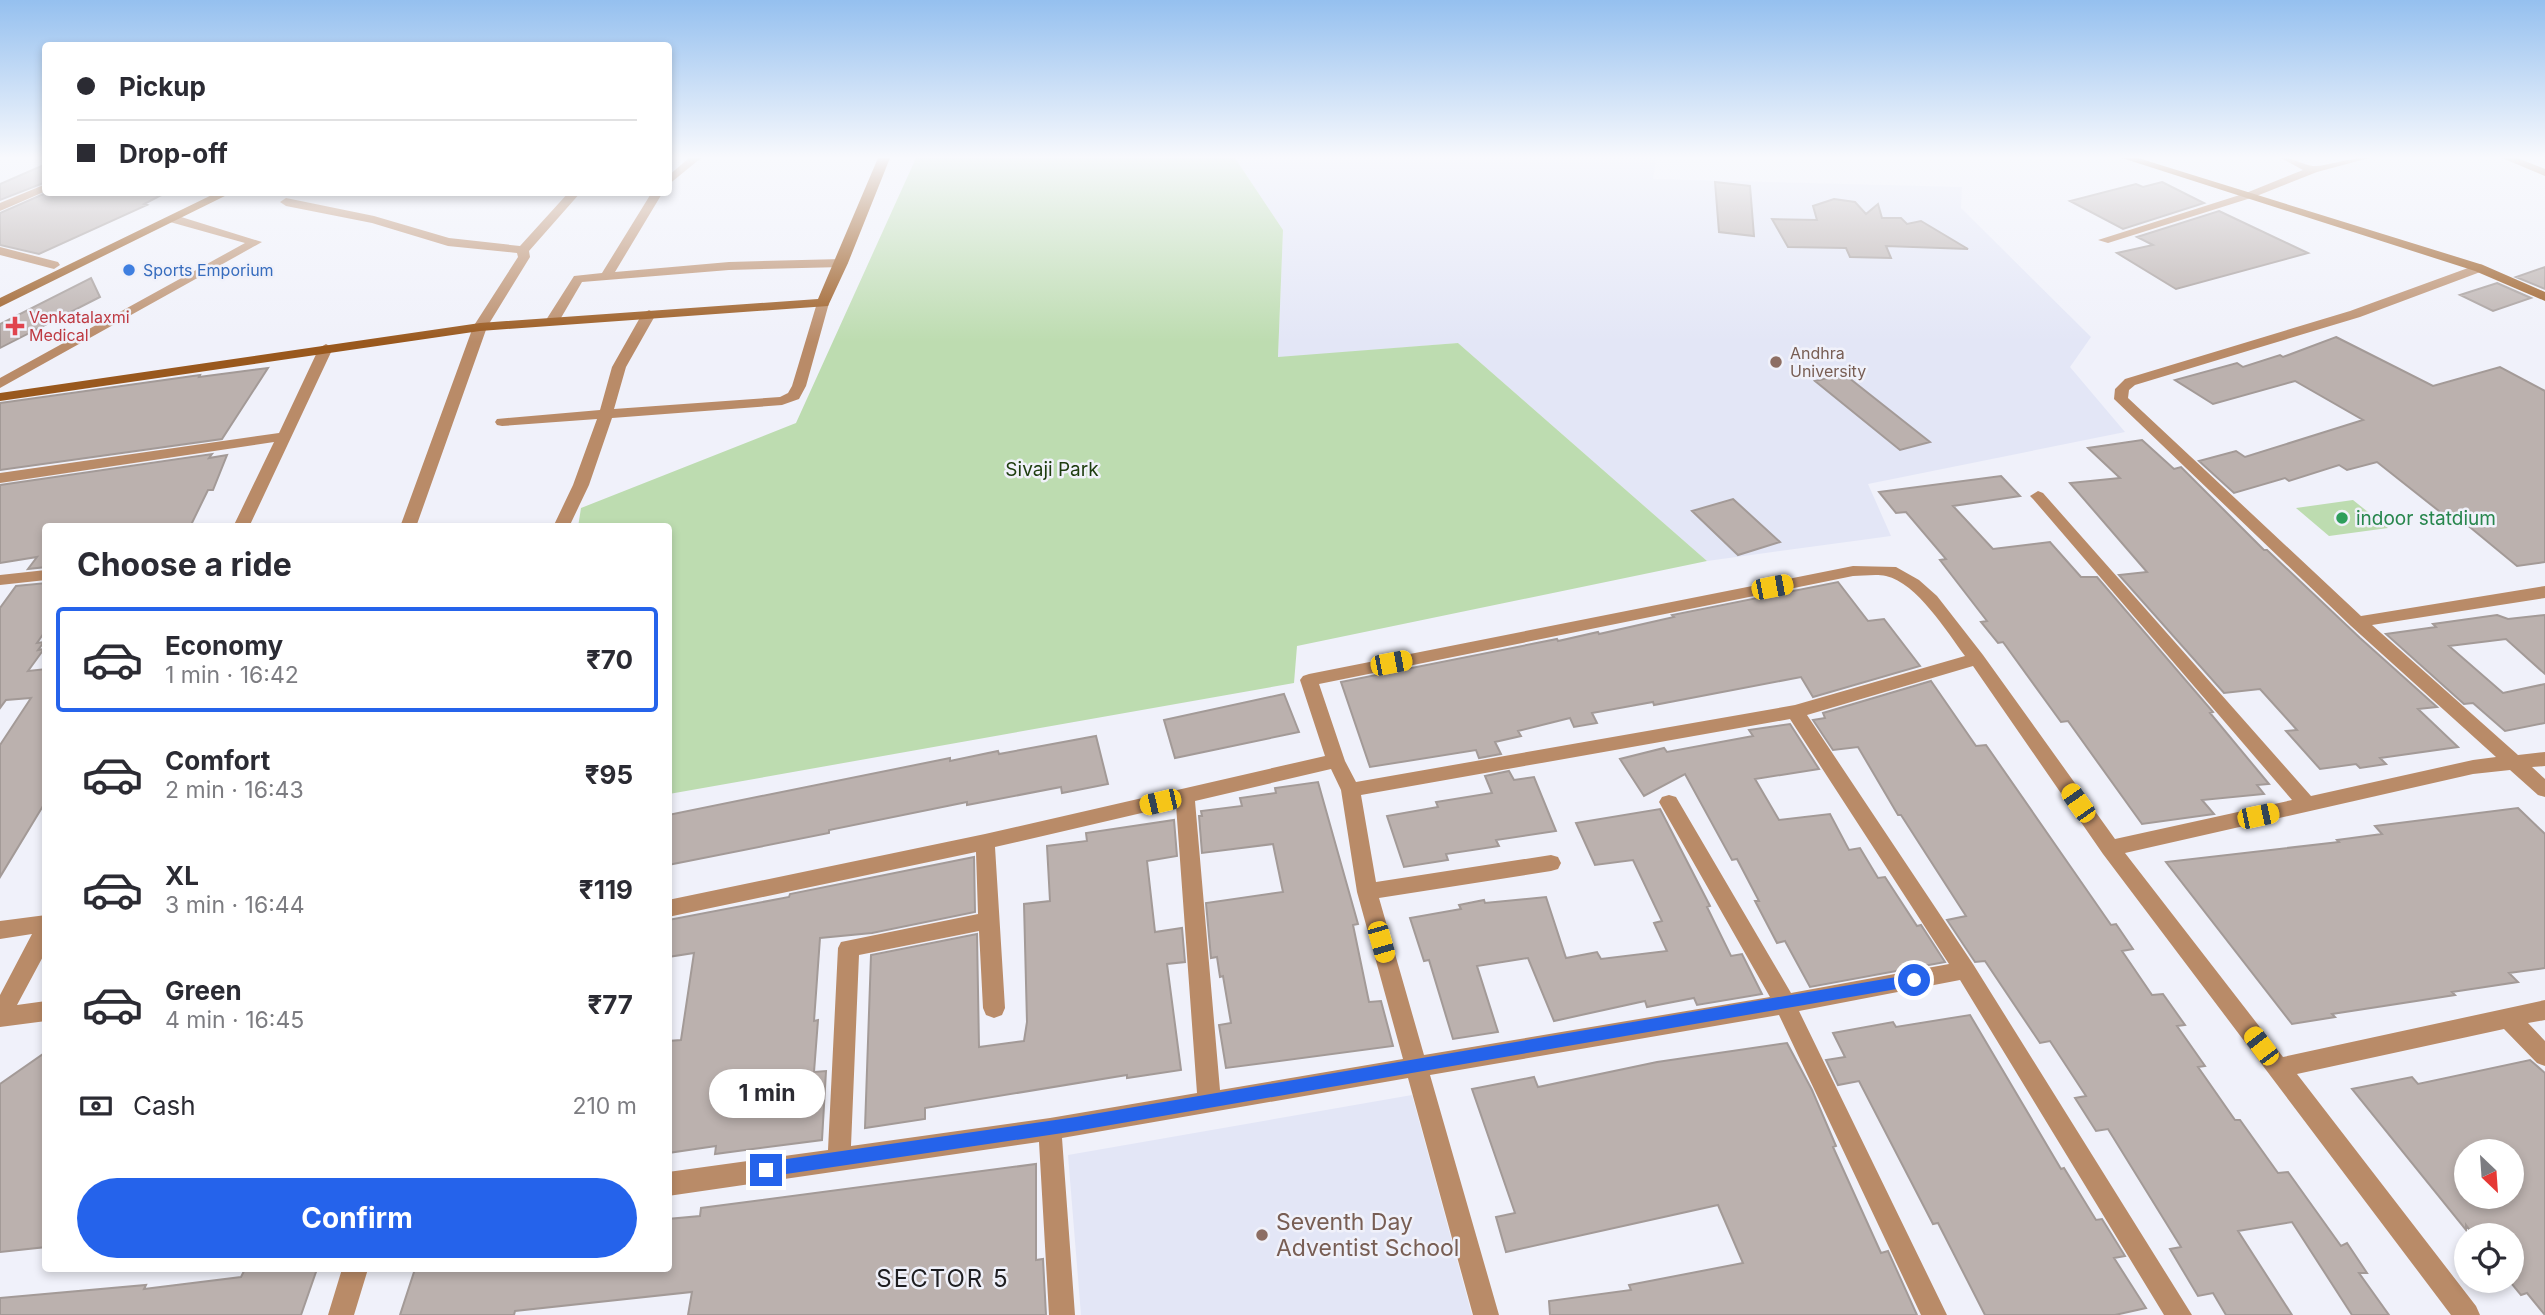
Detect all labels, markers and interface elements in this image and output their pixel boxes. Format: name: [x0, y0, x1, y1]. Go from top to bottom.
text: Pickup: [119, 71, 206, 102]
text: Drop-off: [119, 138, 228, 169]
place label: Sports Emporium: [143, 260, 274, 280]
marker: Sports Emporium: [121, 262, 137, 278]
place label: Venkatalaxmi Medical: [29, 307, 130, 345]
marker: Venkatalaxmi Medical: [7, 318, 23, 334]
place label: Andhra University: [1790, 343, 1866, 381]
marker: Andhra University: [1768, 354, 1784, 370]
park label: Sivaji Park: [1005, 458, 1099, 481]
place label: indoor statdium: [2356, 507, 2496, 530]
marker: indoor statdium: [2334, 510, 2350, 526]
text: Choose a ride: [77, 545, 292, 584]
car: [1750, 573, 1795, 601]
icon: car: [81, 628, 144, 691]
text: Economy: [165, 630, 283, 661]
text: ₹70: [586, 644, 633, 675]
car: [1369, 649, 1414, 677]
text: 1 min · 16:42: [165, 661, 299, 689]
icon: car: [81, 743, 144, 806]
text: Comfort: [165, 745, 270, 776]
text: ₹95: [585, 759, 633, 790]
text: 2 min · 16:43: [165, 776, 304, 804]
car: [2058, 780, 2099, 826]
car: [1138, 787, 1183, 817]
car: [2236, 801, 2281, 831]
icon: car: [81, 858, 144, 921]
text: XL: [165, 860, 199, 891]
text: ₹119: [579, 874, 633, 905]
text: 3 min · 16:44: [165, 891, 305, 919]
car: [1366, 919, 1397, 965]
route start: [1898, 964, 1930, 996]
icon: car: [81, 973, 144, 1036]
text: Green: [165, 975, 242, 1006]
text: ₹77: [587, 989, 633, 1020]
text: 4 min · 16:45: [165, 1006, 304, 1034]
car: [2240, 1023, 2283, 1069]
callout: 1 min: [708, 1068, 824, 1118]
text: 1 min: [739, 1079, 795, 1107]
icon: cash: [77, 1087, 115, 1125]
text: Cash: [133, 1090, 196, 1121]
text: 210 m: [572, 1092, 637, 1120]
north arrow: [2454, 1139, 2524, 1209]
map controls: [2454, 1139, 2524, 1293]
route end: [750, 1154, 782, 1186]
button: Confirm: [77, 1178, 637, 1258]
place label: Seventh Day Adventist School: [1276, 1208, 1459, 1262]
button: locate: [2454, 1223, 2524, 1293]
marker: Seventh Day Adventist School: [1254, 1227, 1270, 1243]
district label: SECTOR 5: [876, 1264, 1010, 1293]

